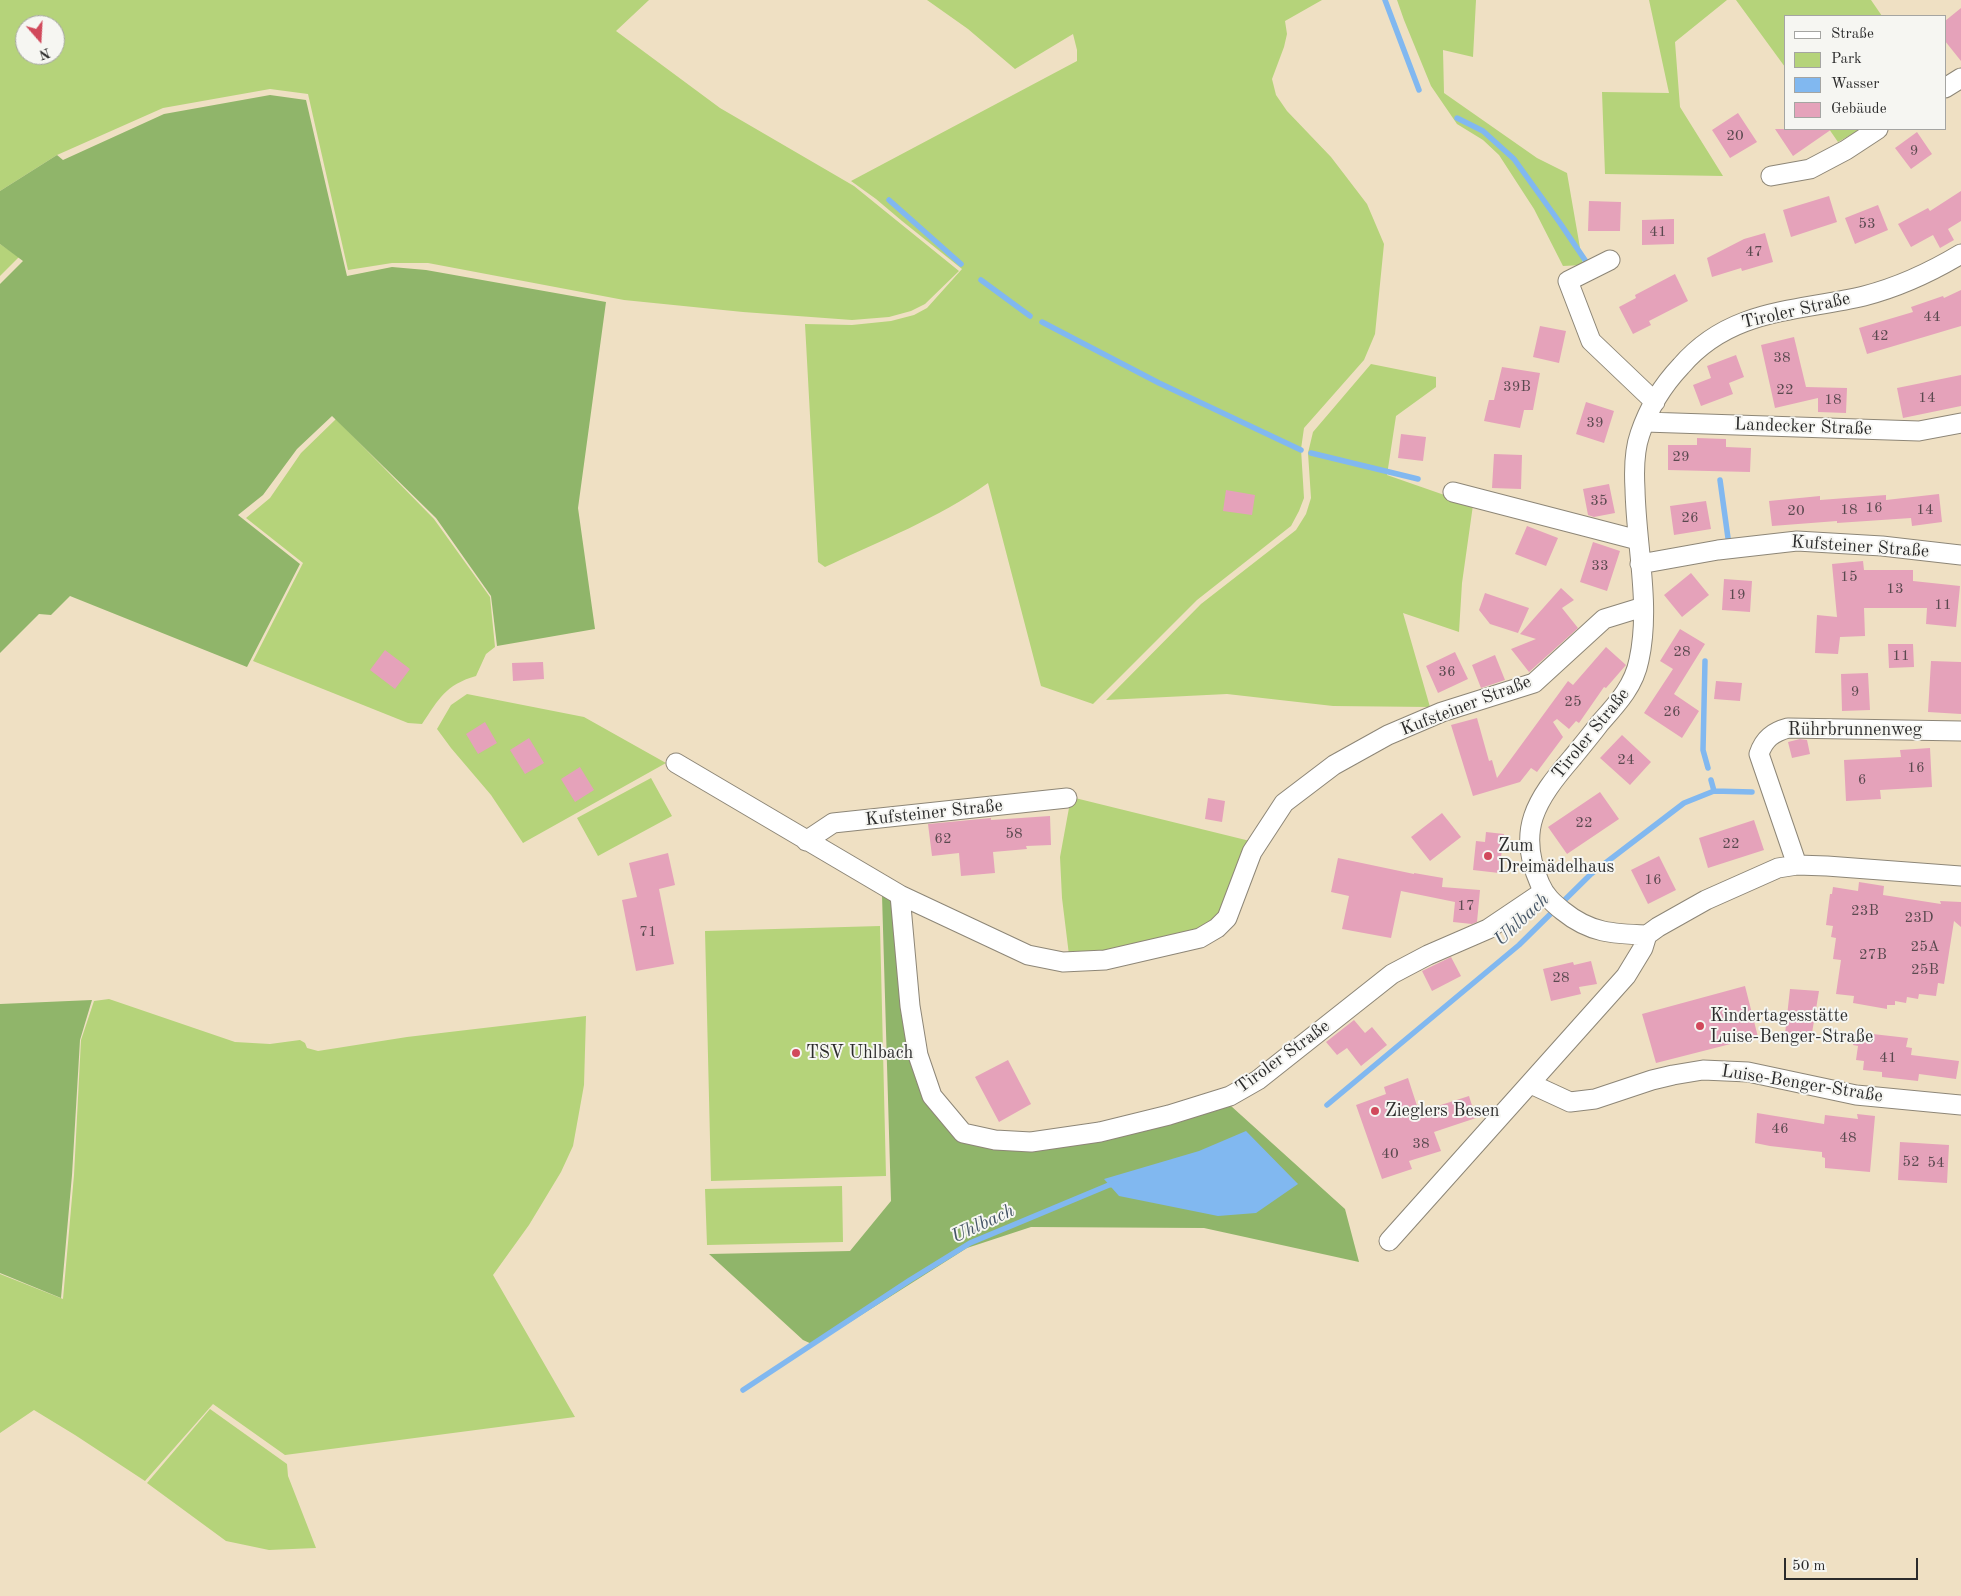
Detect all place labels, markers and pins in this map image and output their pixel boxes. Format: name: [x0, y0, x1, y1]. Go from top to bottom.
place label: Zum Dreimädelhaus: [1498, 835, 1614, 878]
marker: Zum Dreimädelhaus: [1482, 850, 1494, 862]
place label: Kindertagesstätte Luise-Benger-Straße: [1710, 1005, 1873, 1048]
marker: Kindertagesstätte Luise-Benger-Straße: [1694, 1020, 1706, 1032]
place label: TSV Uhlbach: [806, 1042, 913, 1064]
marker: TSV Uhlbach: [790, 1047, 802, 1059]
place label: Zieglers Besen: [1385, 1100, 1499, 1122]
marker: Zieglers Besen: [1369, 1105, 1381, 1117]

